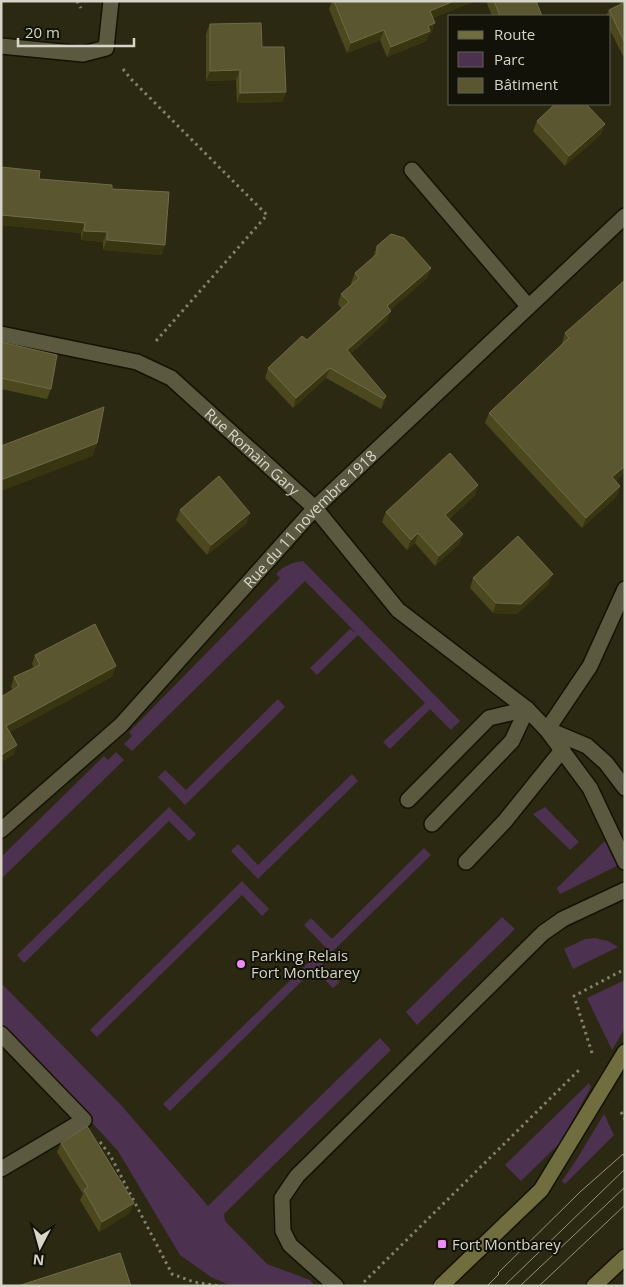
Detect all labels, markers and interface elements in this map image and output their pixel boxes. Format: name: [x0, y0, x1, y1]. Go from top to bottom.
scale bar: [18, 15, 134, 47]
legend: [448, 15, 611, 105]
text: 20 m: [25, 22, 60, 42]
text: Route: [494, 24, 535, 44]
text: Parc: [494, 49, 525, 69]
text: Bâtiment: [494, 74, 558, 94]
street label: Rue Romain Gary: [201, 403, 304, 500]
street label: Rue du 11 novembre 1918: [238, 445, 381, 592]
place label: Parking Relais Fort Montbarey: [251, 945, 360, 982]
marker: Parking Relais Fort Montbarey: [235, 958, 247, 970]
north arrow: [15, 1222, 65, 1272]
place label: Fort Montbarey: [452, 1234, 561, 1254]
marker: Fort Montbarey: [436, 1238, 448, 1250]
text: N: [32, 1250, 45, 1270]

